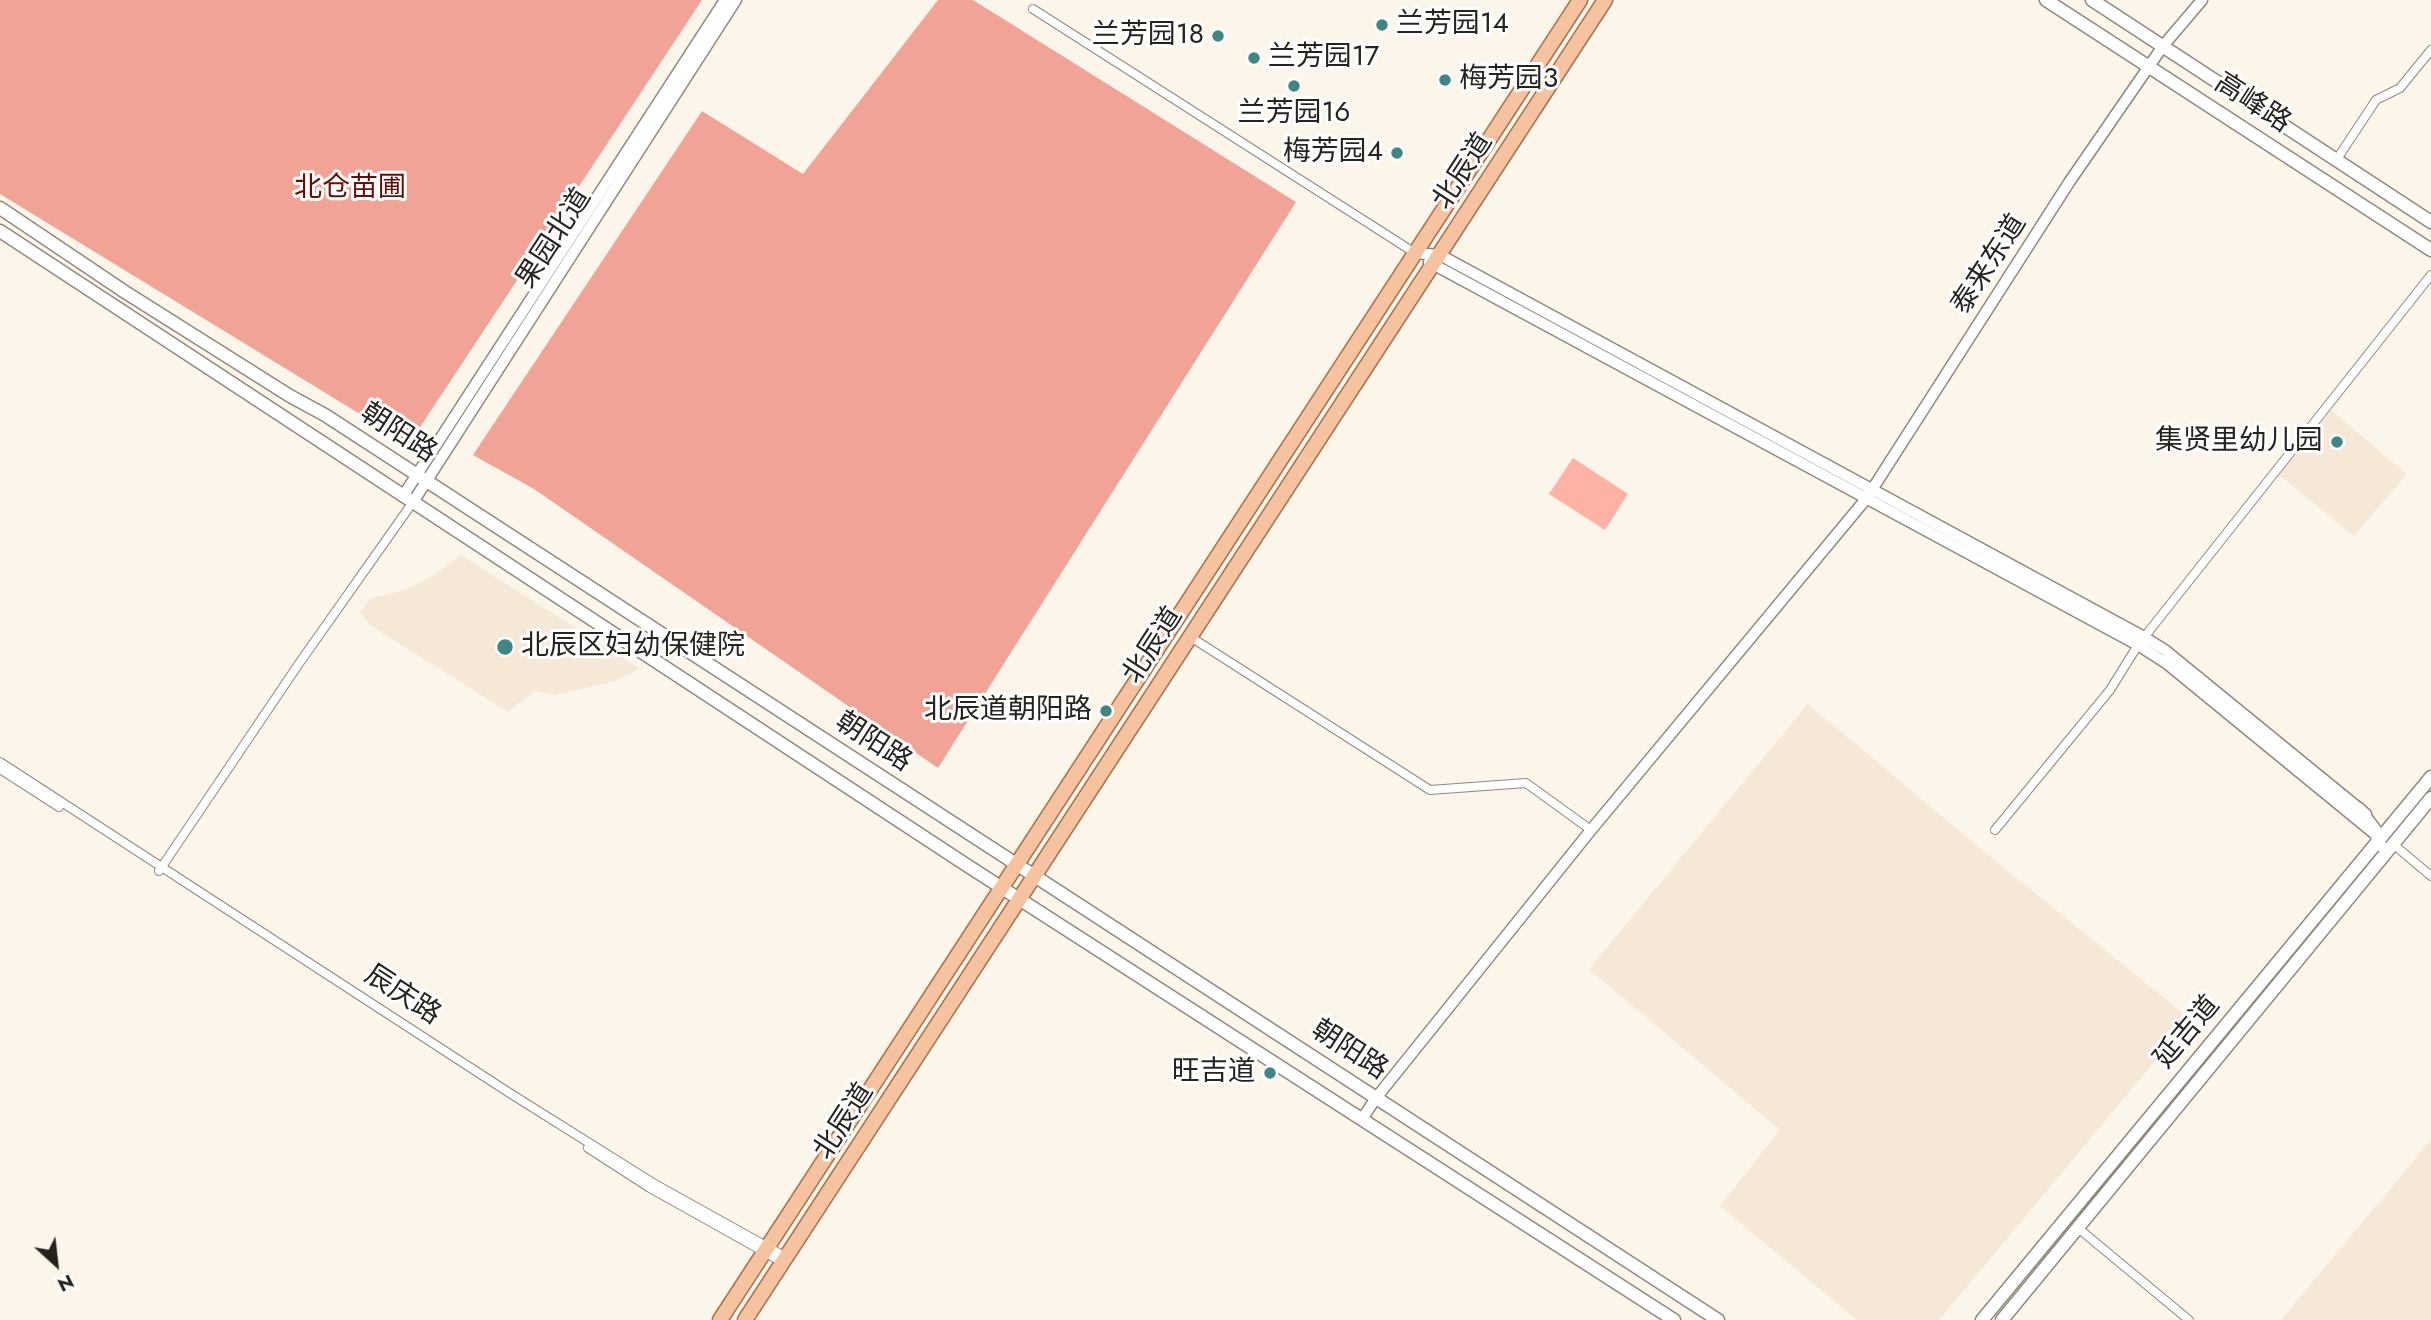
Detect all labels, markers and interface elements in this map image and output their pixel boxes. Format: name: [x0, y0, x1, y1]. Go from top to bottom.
place label: 兰芳园14: [1396, 8, 1509, 42]
marker: 兰芳园14: [1374, 17, 1390, 33]
place label: 兰芳园18: [1092, 19, 1204, 53]
marker: 兰芳园18: [1210, 28, 1226, 44]
place label: 兰芳园17: [1268, 41, 1379, 75]
marker: 兰芳园17: [1246, 50, 1262, 66]
place label: 梅芳园3: [1459, 63, 1558, 97]
street label: 高峰路: [2208, 67, 2296, 141]
marker: 梅芳园3: [1437, 72, 1453, 88]
marker: 兰芳园16: [1286, 78, 1302, 94]
place label: 兰芳园16: [1238, 97, 1350, 131]
street label: 北辰道: [1427, 128, 1501, 216]
place label: 梅芳园4: [1283, 136, 1383, 170]
marker: 梅芳园4: [1389, 145, 1405, 161]
park label: 北仓苗圃: [294, 172, 406, 206]
street label: 果园北道: [510, 183, 600, 295]
street label: 泰来东道: [1945, 209, 2035, 321]
street label: 朝阳路: [354, 397, 442, 471]
place label: 集贤里幼儿园: [2155, 425, 2323, 459]
marker: 集贤里幼儿园: [2329, 434, 2345, 450]
street label: 北辰道: [1117, 602, 1191, 690]
place label: 北辰区妇幼保健院: [521, 630, 745, 664]
marker: 北辰区妇幼保健院: [495, 637, 515, 657]
place label: 北辰道朝阳路: [924, 694, 1092, 728]
marker: 北辰道朝阳路: [1098, 703, 1114, 719]
street label: 朝阳路: [829, 706, 917, 780]
street label: 辰庆路: [358, 959, 446, 1033]
street label: 延吉道: [2148, 990, 2228, 1076]
street label: 朝阳路: [1305, 1014, 1393, 1088]
place label: 旺吉道: [1172, 1056, 1256, 1090]
marker: 旺吉道: [1262, 1065, 1278, 1081]
street label: 北辰道: [808, 1078, 882, 1166]
north arrow: [21, 1229, 91, 1299]
text: N: [53, 1268, 79, 1299]

